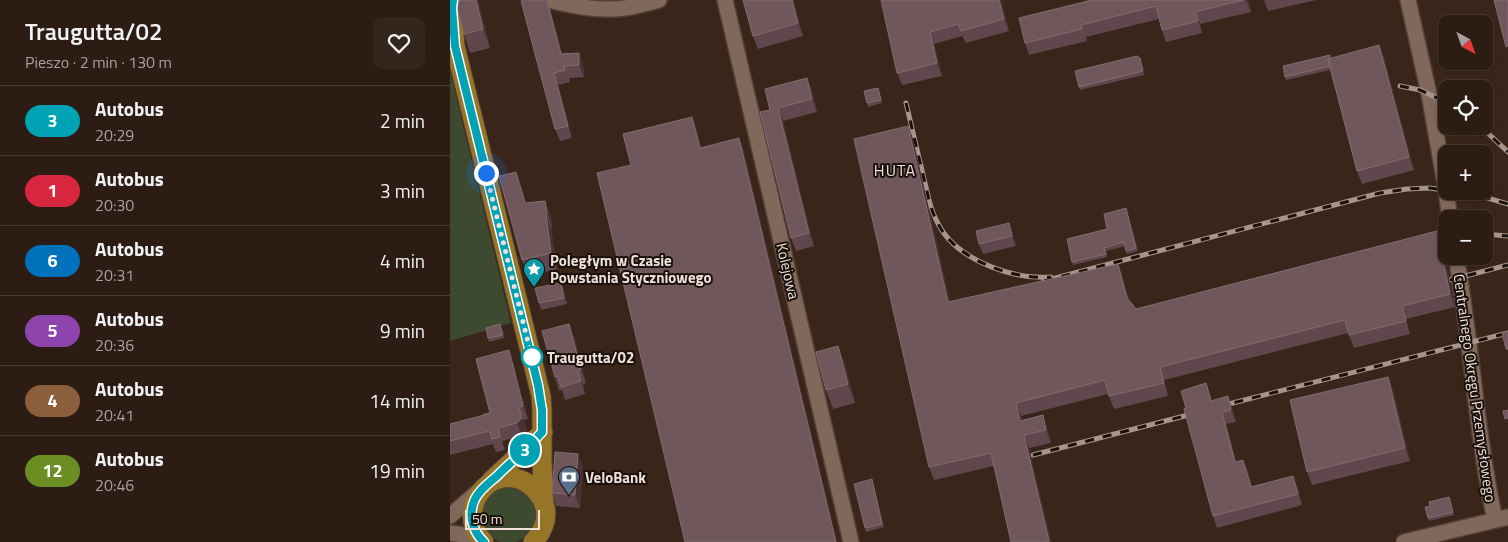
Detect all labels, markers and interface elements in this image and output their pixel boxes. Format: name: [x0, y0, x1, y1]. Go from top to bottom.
text: Traugutta/02: [25, 13, 162, 49]
north arrow: [1438, 15, 1492, 70]
map controls: [1438, 15, 1493, 265]
button: heart: [373, 17, 425, 69]
text: Pieszo · 2 min · 130 m: [25, 50, 172, 74]
button: locate: [1438, 80, 1493, 135]
text: Autobus: [95, 94, 164, 123]
text: 2 min: [380, 106, 425, 135]
text: 3: [47, 107, 58, 134]
text: 20:29: [95, 123, 134, 147]
button: +: [1438, 145, 1493, 200]
district label: HUTA: [874, 158, 916, 182]
your location: [474, 161, 499, 186]
text: Autobus: [95, 164, 164, 193]
text: 3 min: [380, 176, 425, 205]
text: 1: [47, 177, 58, 204]
text: 20:30: [95, 193, 134, 217]
button: −: [1438, 210, 1493, 265]
text: Autobus: [95, 234, 164, 263]
street label: Kolejowa: [770, 241, 806, 302]
text: 4 min: [380, 246, 425, 275]
text: 6: [47, 247, 58, 274]
place label: Poległym w Czasie Powstania Styczniowego: [550, 249, 712, 289]
place icon: Poległym w Czasie Powstania Styczniowego: [522, 257, 546, 288]
text: 20:31: [95, 263, 134, 287]
street label: Centralnego Okręgu Przemysłowego: [1448, 272, 1502, 504]
text: Autobus: [95, 304, 164, 333]
text: 9 min: [380, 316, 425, 345]
text: 5: [47, 317, 58, 344]
text: 20:36: [95, 333, 134, 357]
marker: Traugutta/02: [521, 346, 543, 368]
place label: Traugutta/02: [547, 346, 634, 369]
text: Autobus: [95, 374, 164, 403]
text: 14 min: [369, 386, 425, 415]
text: 4: [47, 387, 58, 414]
text: 20:41: [95, 403, 134, 427]
line badge: 3: [509, 434, 541, 466]
text: 3: [520, 436, 530, 463]
text: Autobus: [95, 444, 164, 473]
text: 19 min: [369, 456, 425, 485]
text: 12: [42, 457, 63, 484]
bank icon: VeloBank: [557, 465, 581, 496]
place label: VeloBank: [585, 466, 646, 489]
text: 20:46: [95, 473, 134, 497]
scale bar: [465, 507, 540, 530]
text: 50 m: [472, 508, 502, 529]

